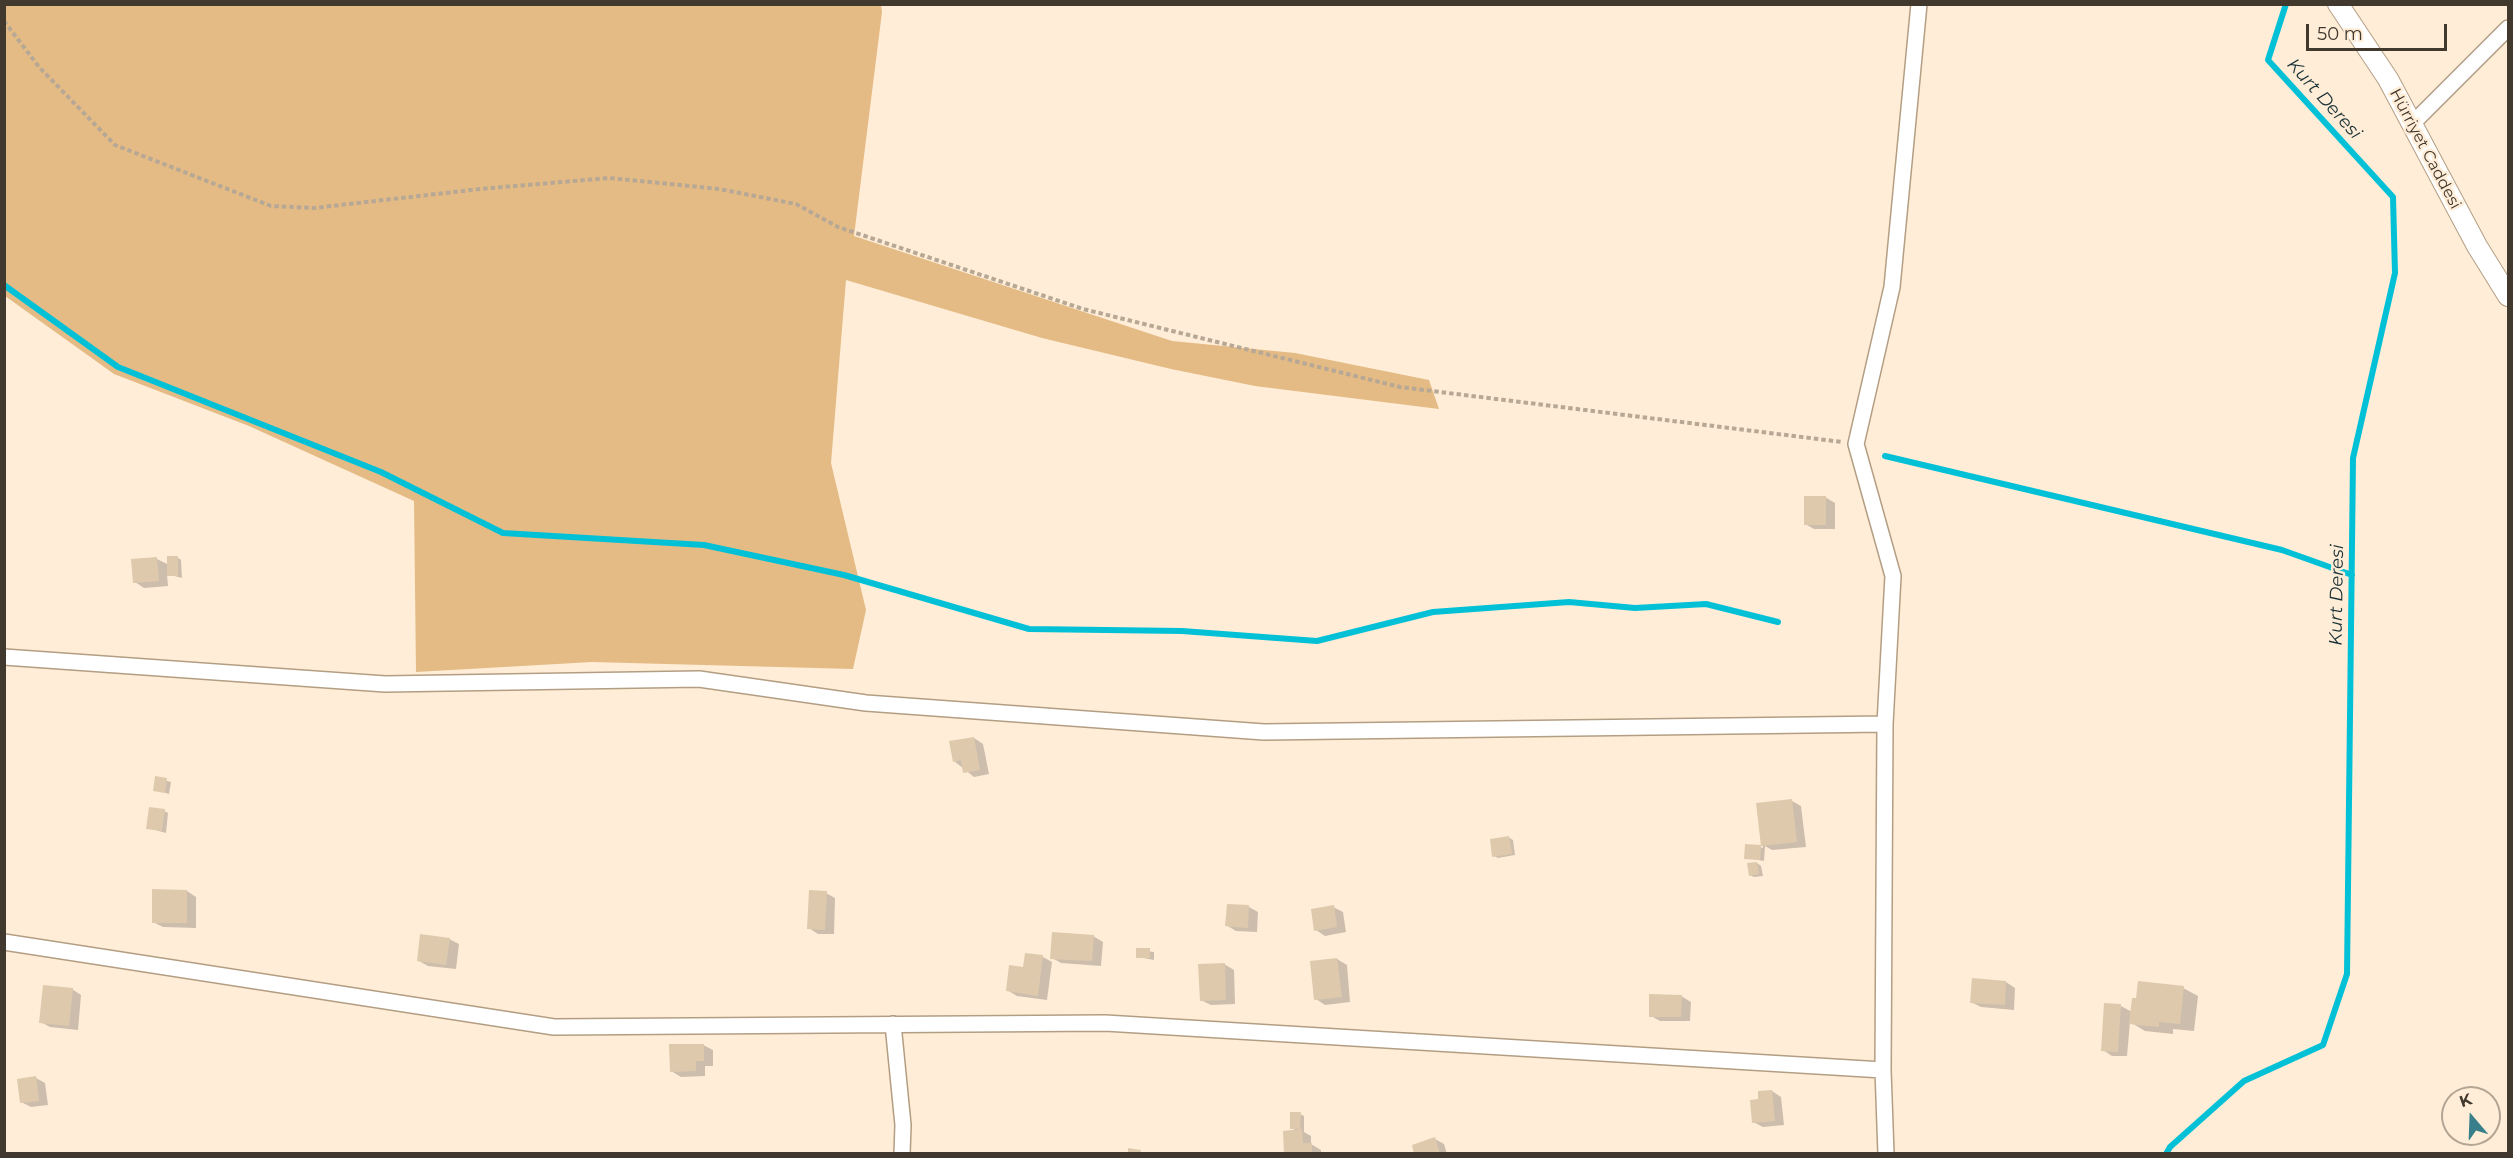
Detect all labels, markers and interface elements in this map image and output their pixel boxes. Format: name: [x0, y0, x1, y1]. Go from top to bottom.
scale bar: [2309, 12, 2450, 50]
text: 50 m: [2317, 23, 2363, 45]
water label: Kurt Deresi: [2282, 54, 2366, 144]
street label: Hürriyet Caddesi: [2385, 86, 2465, 212]
water label: Kurt Deresi: [2325, 544, 2349, 646]
north arrow: [2441, 1086, 2501, 1146]
text: K: [2457, 1089, 2474, 1111]

